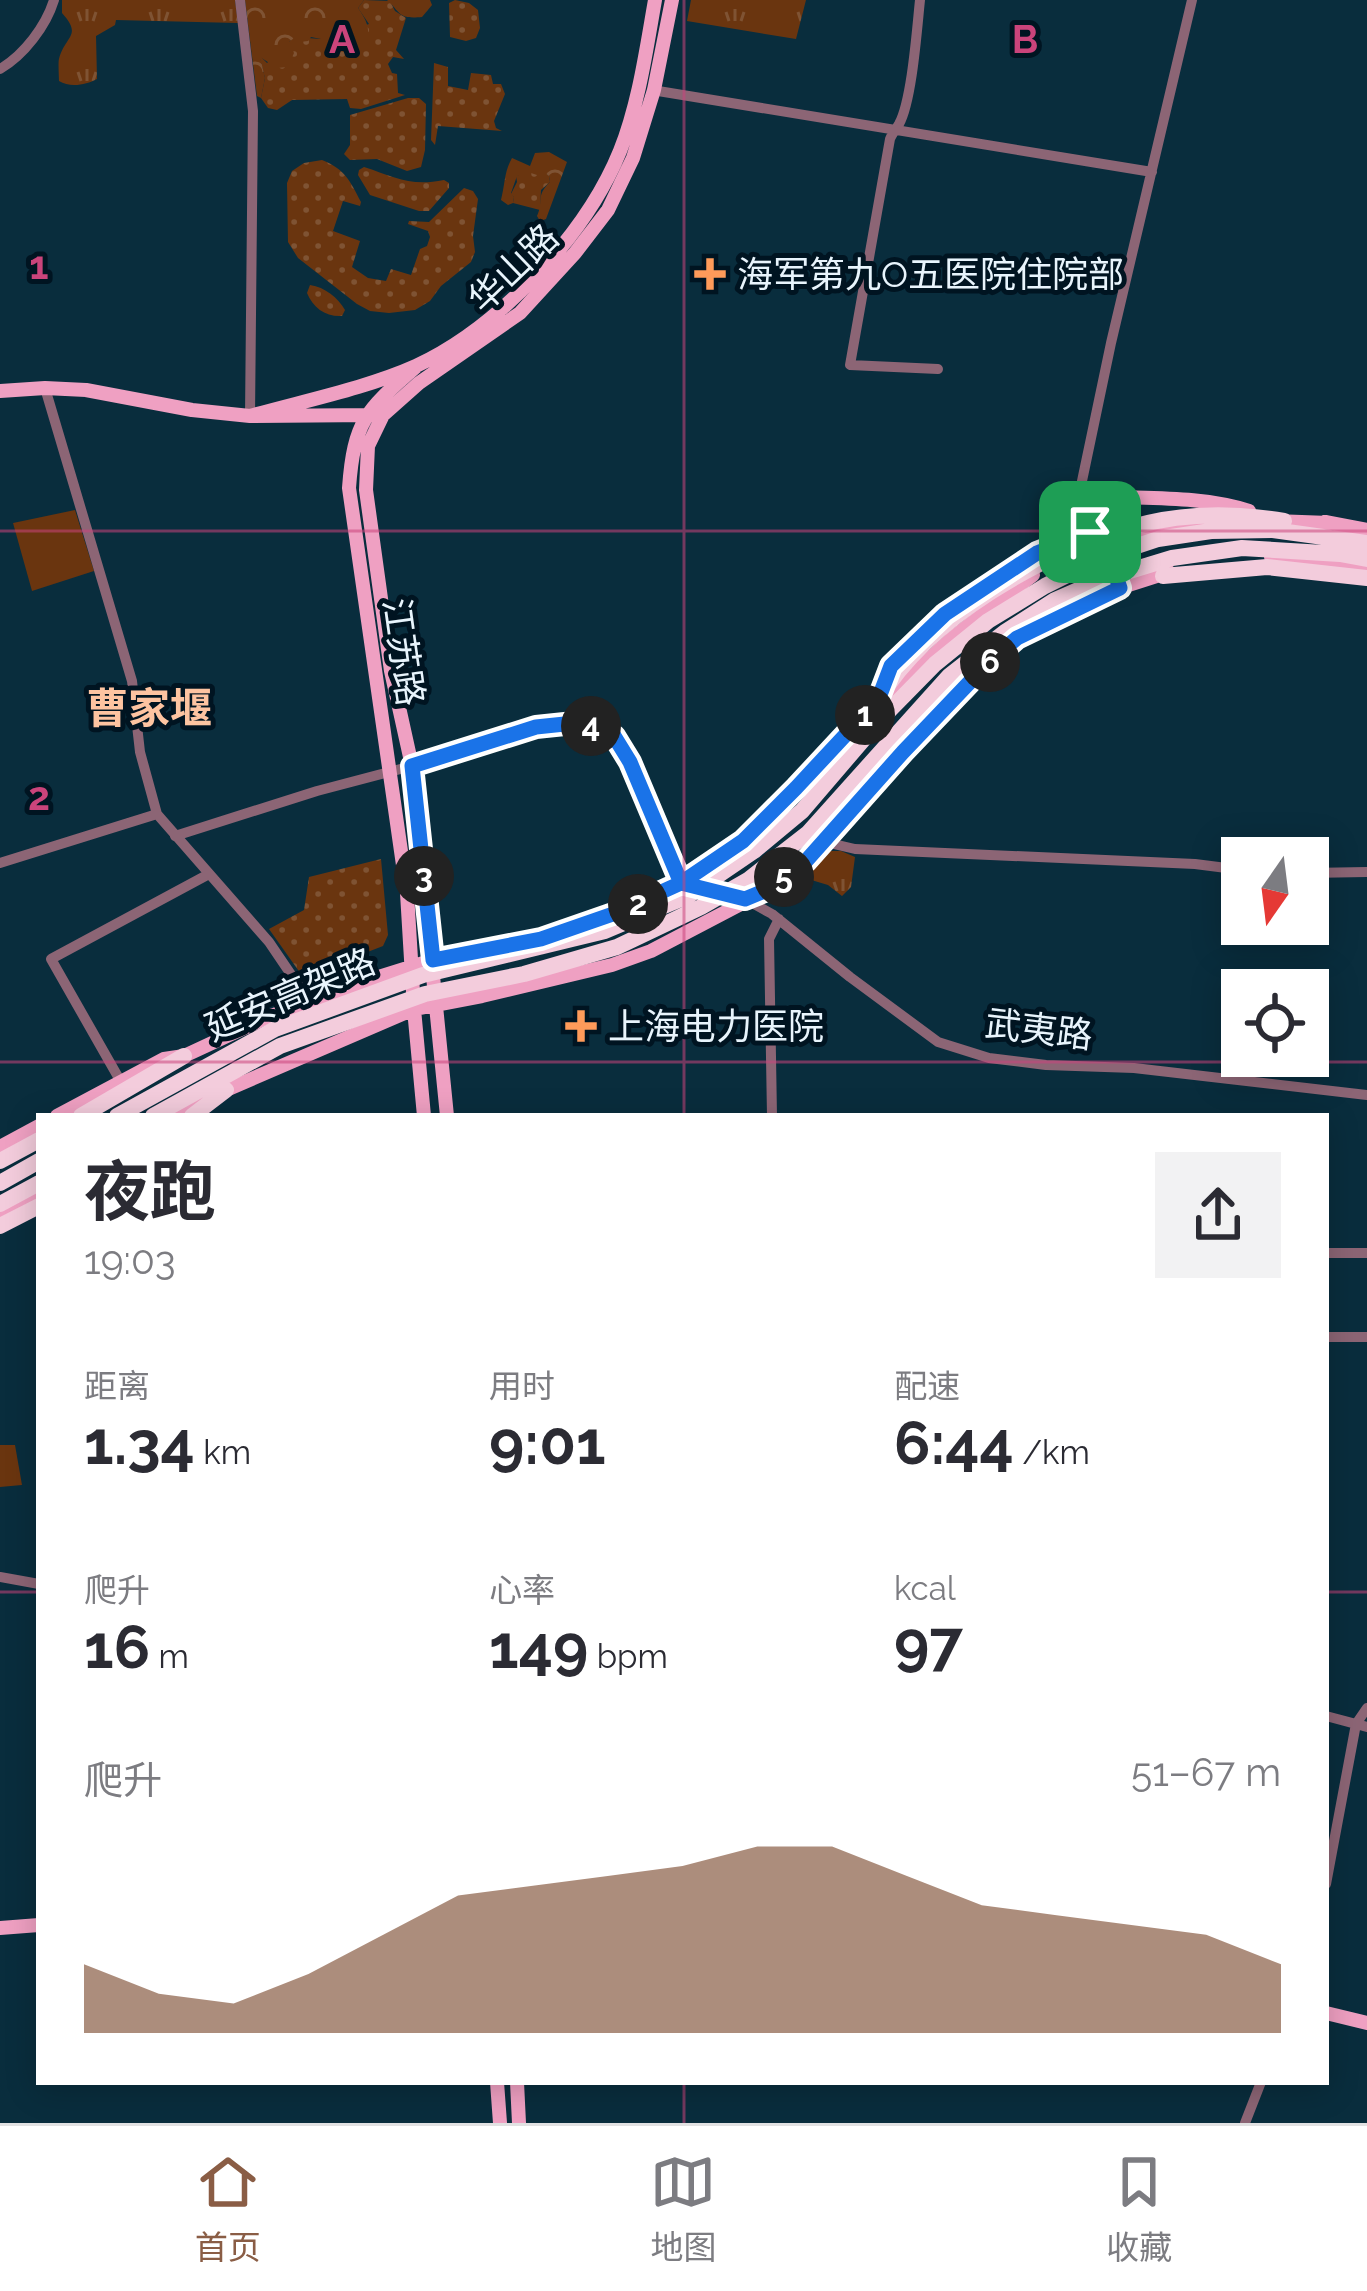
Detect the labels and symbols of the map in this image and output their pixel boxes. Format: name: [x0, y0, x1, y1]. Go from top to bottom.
text: A: [329, 16, 356, 62]
text: B: [1012, 16, 1038, 62]
street label: 华山路: [460, 215, 566, 321]
text: 1: [29, 242, 49, 288]
place label: 海军第九O五医院住院部: [737, 253, 1124, 295]
marker: 海军第九O五医院住院部: [694, 258, 726, 290]
pin: [1039, 481, 1141, 583]
street label: 江苏路: [376, 596, 432, 708]
pin: 6: [960, 632, 1020, 692]
district label: 曹家堰: [86, 684, 212, 733]
pin: 1: [835, 685, 895, 745]
pin: 4: [561, 696, 621, 756]
text: 2: [28, 773, 50, 819]
north arrow: [1221, 837, 1329, 945]
pin: 3: [394, 846, 454, 906]
pin: 5: [754, 847, 814, 907]
pin: 2: [608, 874, 668, 934]
street label: 延安高架路: [199, 940, 381, 1048]
street label: 武夷路: [983, 1002, 1095, 1056]
place label: 上海电力医院: [608, 1005, 824, 1047]
marker: 上海电力医院: [565, 1010, 597, 1042]

